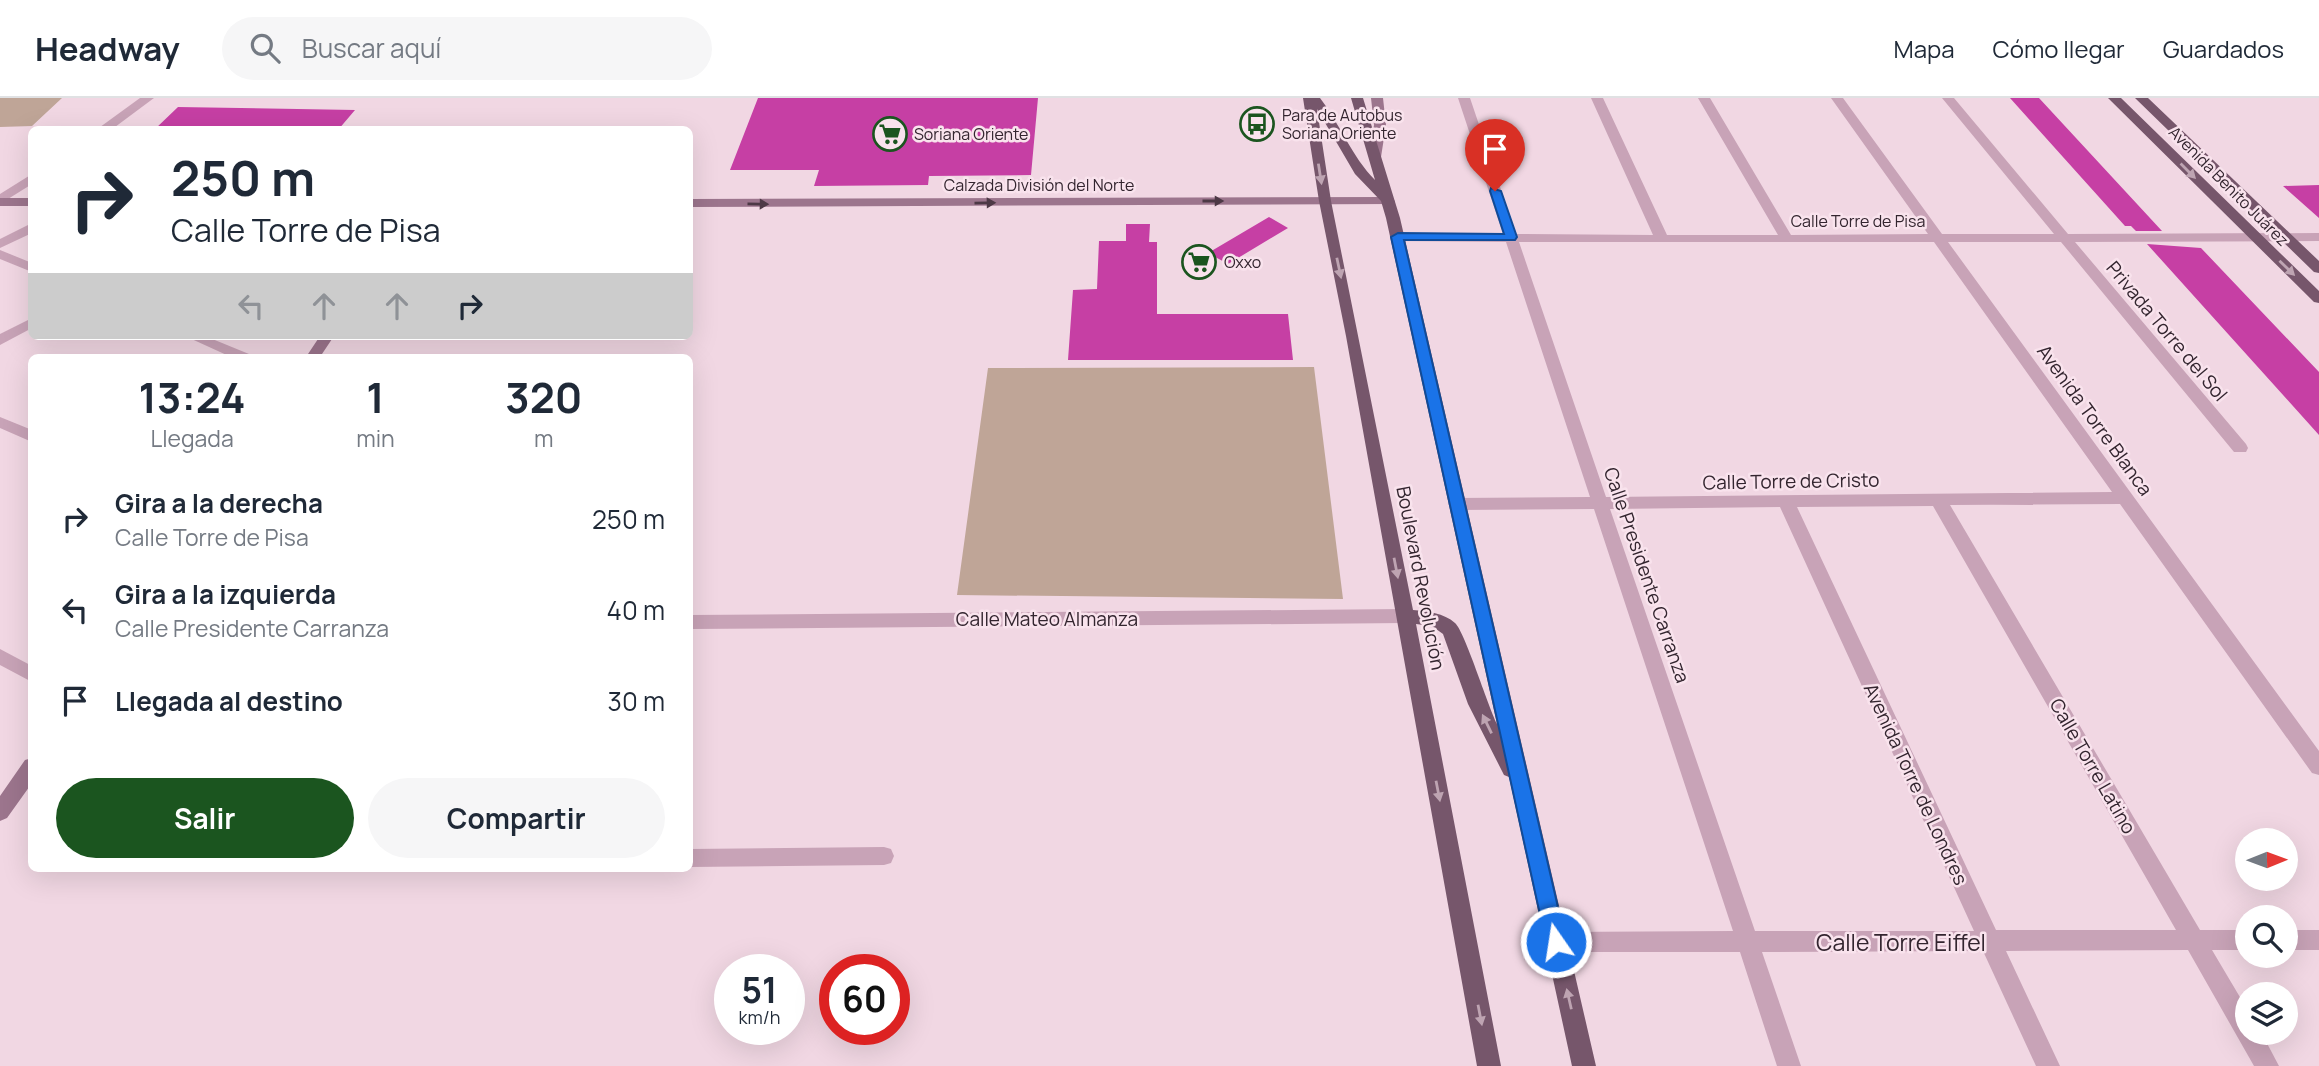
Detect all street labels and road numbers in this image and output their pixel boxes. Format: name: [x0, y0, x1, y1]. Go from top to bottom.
street label: Avenida Benito Juárez: [2164, 121, 2294, 251]
street label: Calzada División del Norte: [944, 174, 1134, 196]
street label: Calle Torre de Pisa: [1791, 210, 1925, 232]
street label: Privada Torre del Sol: [2101, 255, 2233, 407]
street label: Avenida Torre Blanca: [2031, 339, 2159, 501]
street label: Calle Presidente Carranza: [1598, 464, 1696, 686]
street label: Calle Torre de Cristo: [1702, 466, 1880, 496]
street label: Boulevard Revolución: [1390, 484, 1452, 672]
street label: Calle Mateo Almanza: [956, 606, 1138, 632]
street label: Avenida Torre de Londres: [1858, 679, 1974, 889]
street label: Calle Torre Latino: [2044, 694, 2142, 838]
street label: Calle Torre Eiffel: [1816, 926, 1986, 958]

